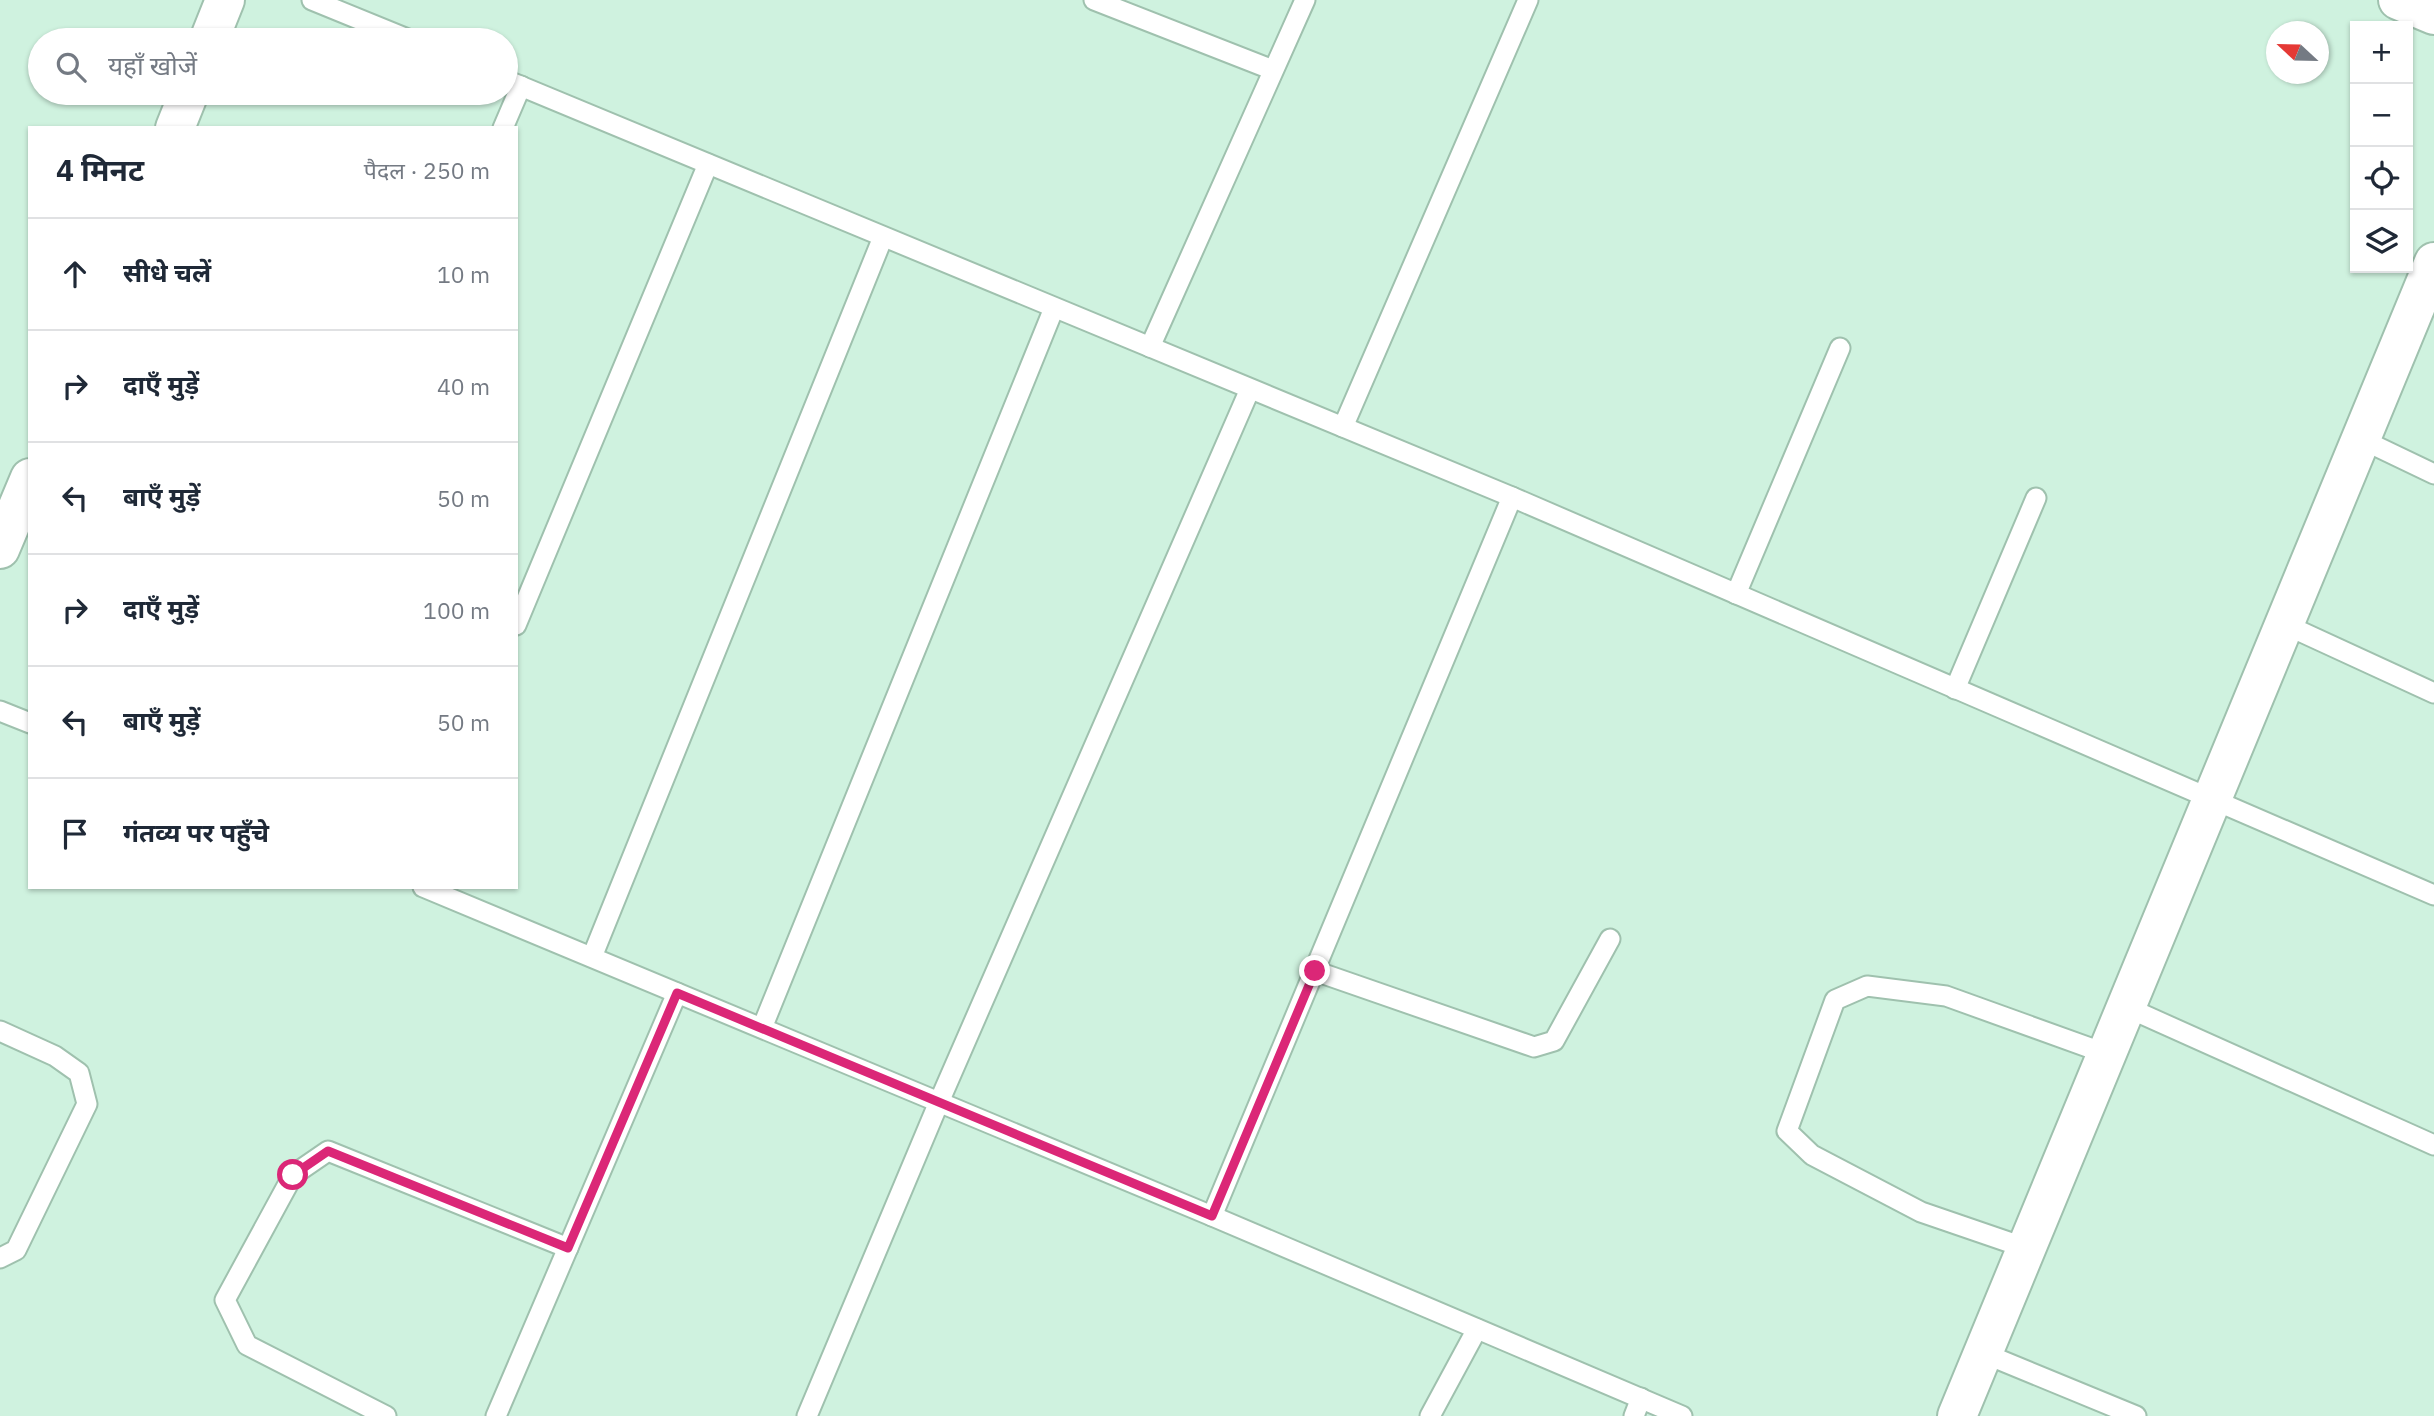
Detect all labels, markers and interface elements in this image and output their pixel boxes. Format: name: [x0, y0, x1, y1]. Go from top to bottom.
north arrow: [2266, 21, 2329, 84]
map controls: [2350, 21, 2413, 273]
button: +: [2350, 21, 2413, 84]
search box: [28, 28, 518, 105]
icon: search: [52, 48, 90, 86]
text: यहाँ खोजें: [108, 48, 197, 82]
button: −: [2350, 84, 2413, 147]
button: locate: [2350, 147, 2413, 210]
text: 4 मिनट: [56, 150, 144, 189]
text: पैदल · 250 m: [364, 155, 490, 185]
button: layers: [2350, 210, 2413, 273]
icon: ahead: [56, 255, 94, 293]
text: सीधे चलें: [123, 255, 211, 289]
text: 10 m: [437, 259, 490, 289]
icon: right: [56, 367, 94, 405]
text: दाएँ मुड़ें: [123, 367, 199, 401]
text: 40 m: [437, 371, 490, 401]
icon: left: [56, 479, 94, 517]
text: बाएँ मुड़ें: [123, 479, 200, 513]
text: 50 m: [437, 483, 490, 513]
icon: right: [56, 591, 94, 629]
text: दाएँ मुड़ें: [123, 591, 199, 625]
text: 100 m: [423, 595, 490, 625]
icon: left: [56, 703, 94, 741]
text: बाएँ मुड़ें: [123, 703, 200, 737]
text: 50 m: [437, 707, 490, 737]
icon: arrive: [56, 815, 94, 853]
text: गंतव्य पर पहुँचे: [123, 815, 269, 849]
route end: [1299, 955, 1330, 986]
route start: [277, 1159, 308, 1190]

